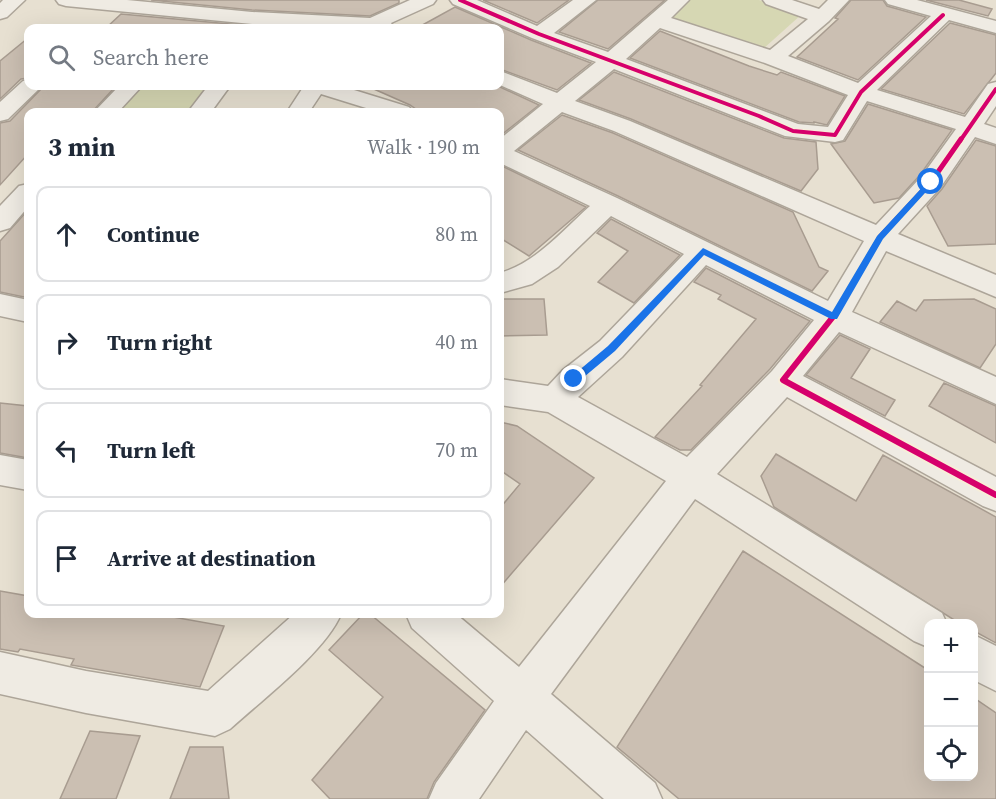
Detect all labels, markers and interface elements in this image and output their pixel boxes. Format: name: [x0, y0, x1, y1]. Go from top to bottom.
search box: [24, 24, 504, 90]
icon: search: [45, 41, 78, 74]
text: Search here: [93, 42, 209, 72]
text: 3 min: [48, 129, 115, 165]
text: Walk · 190 m: [367, 133, 480, 161]
route start: [917, 168, 943, 194]
icon: ahead: [50, 218, 83, 251]
text: Continue: [107, 219, 200, 249]
text: 80 m: [435, 220, 478, 248]
icon: right: [50, 326, 83, 359]
text: Turn right: [107, 327, 212, 357]
text: 40 m: [435, 328, 478, 356]
route end: [560, 365, 586, 391]
icon: left: [50, 434, 83, 467]
text: Turn left: [107, 435, 195, 465]
text: 70 m: [435, 436, 478, 464]
icon: arrive: [50, 542, 83, 575]
text: Arrive at destination: [107, 543, 316, 573]
map controls: [924, 619, 978, 781]
button: +: [924, 619, 978, 673]
button: −: [924, 673, 978, 727]
button: locate: [924, 727, 978, 781]

